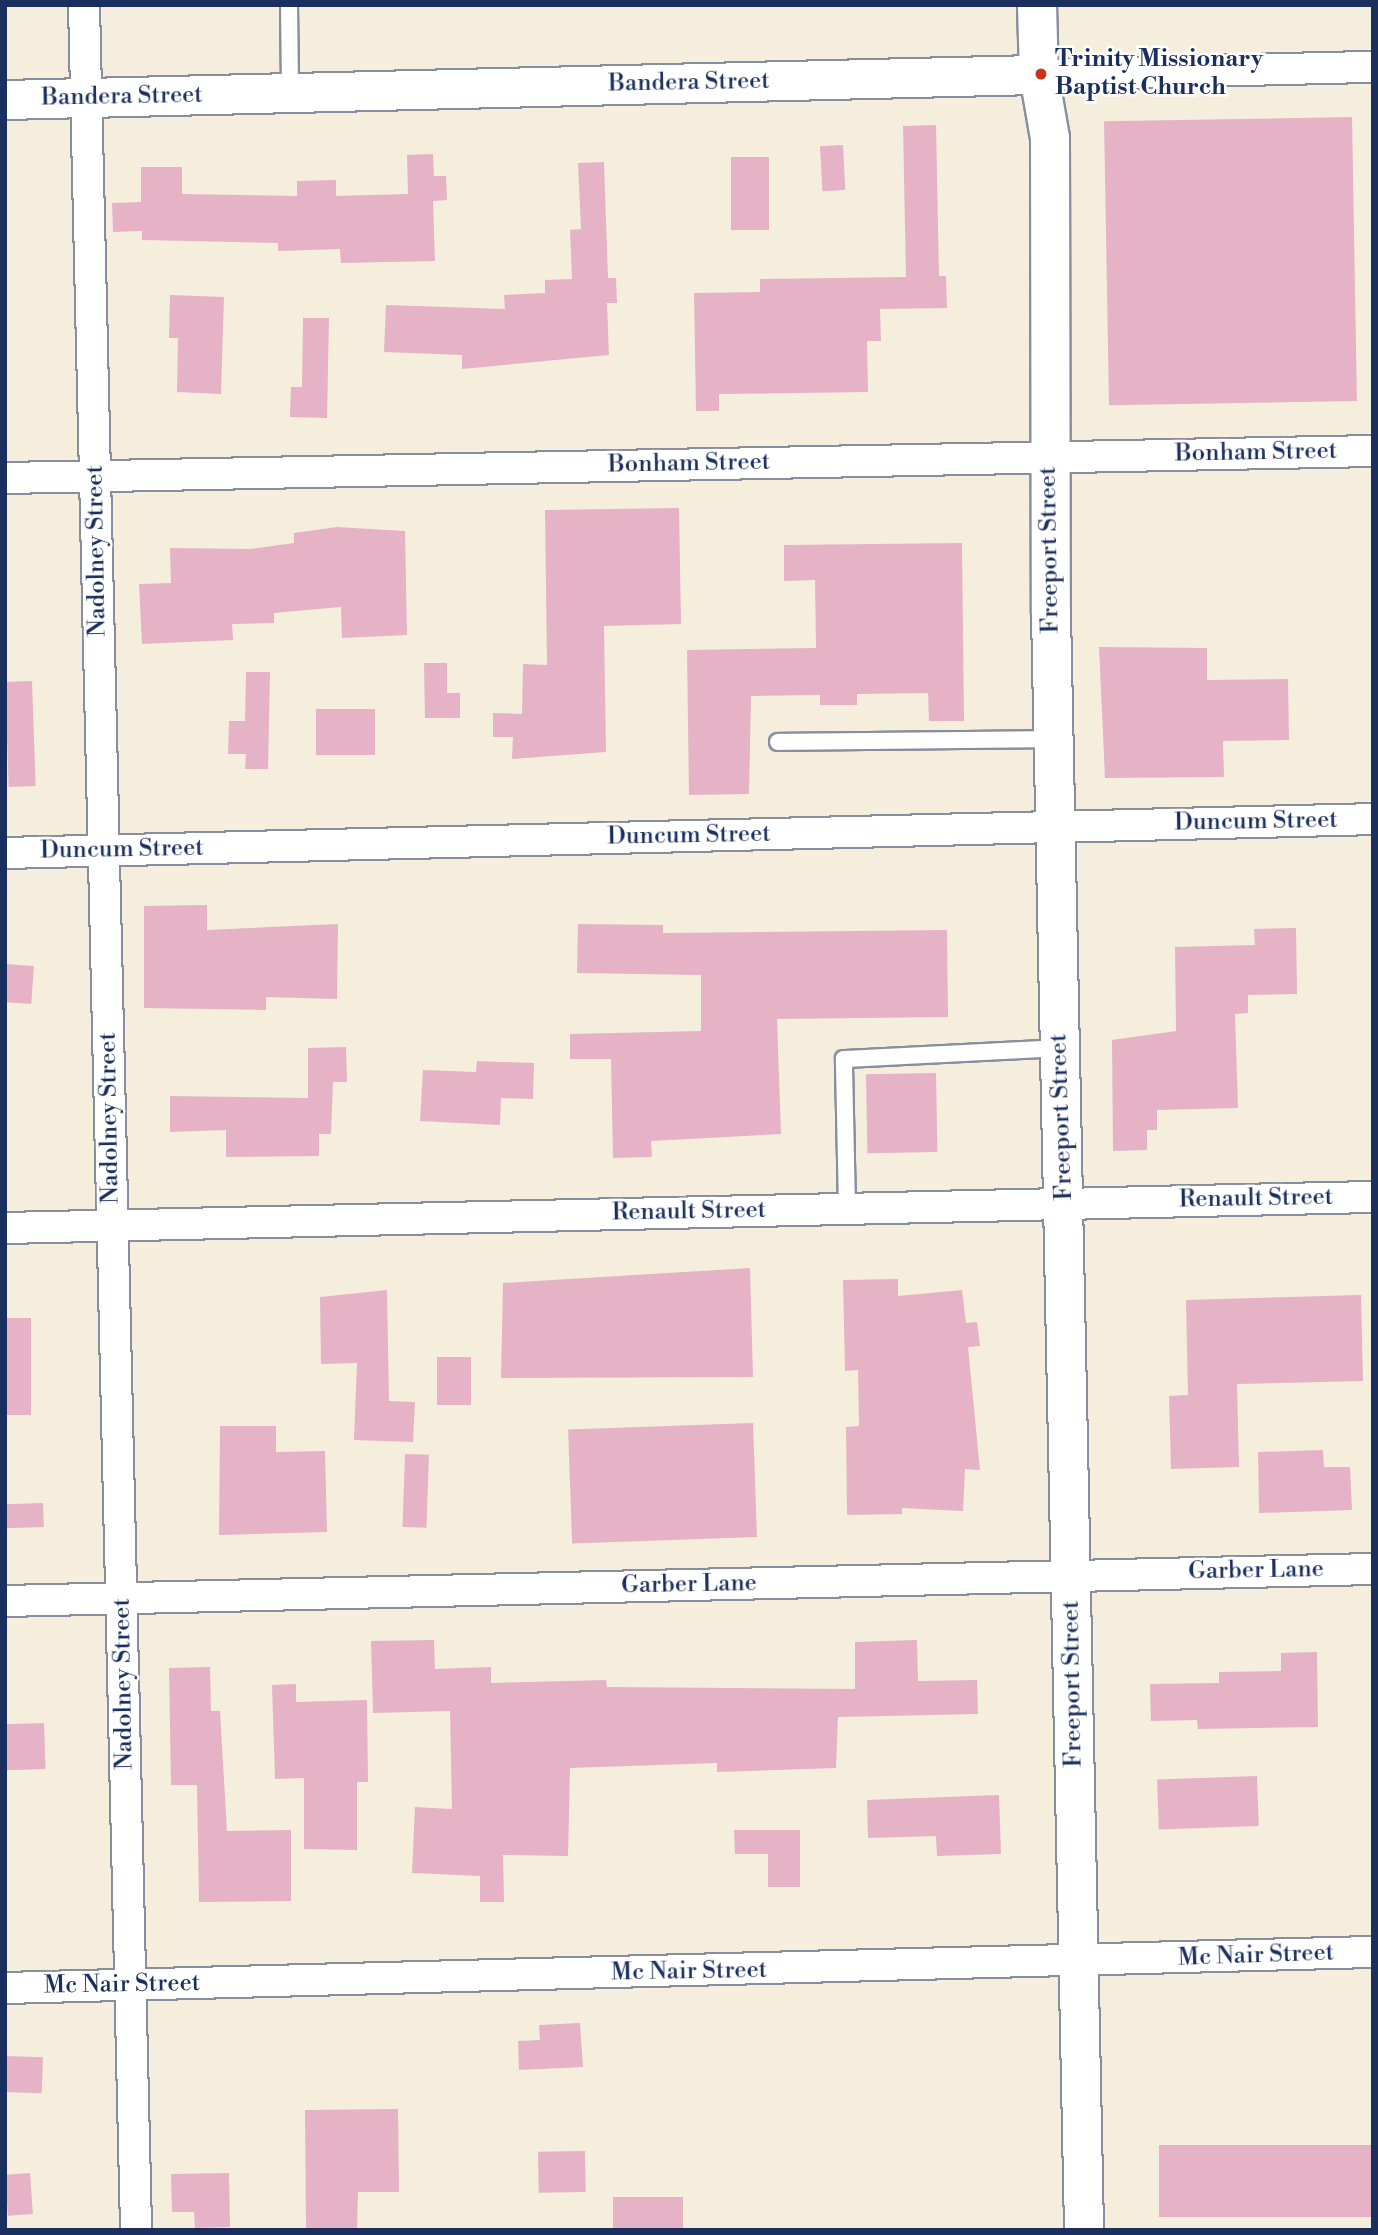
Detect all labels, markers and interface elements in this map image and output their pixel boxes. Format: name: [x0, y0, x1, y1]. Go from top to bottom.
place label: Trinity Missionary Baptist Church: [1055, 46, 1263, 102]
marker: Trinity Missionary Baptist Church: [1033, 66, 1049, 82]
street label: Bandera Street: [608, 67, 770, 99]
street label: Bandera Street: [41, 81, 203, 113]
street label: Bonham Street: [1175, 437, 1337, 469]
street label: Bonham Street: [608, 448, 770, 480]
street label: Nadolney Street: [81, 465, 113, 637]
street label: Freeport Street: [1034, 466, 1066, 634]
street label: Duncum Street: [1174, 806, 1338, 838]
street label: Duncum Street: [607, 820, 771, 852]
street label: Duncum Street: [40, 834, 204, 866]
street label: Nadolney Street: [94, 1032, 126, 1204]
street label: Freeport Street: [1045, 1033, 1079, 1201]
street label: Renault Street: [1179, 1183, 1333, 1215]
street label: Renault Street: [612, 1196, 766, 1228]
street label: Garber Lane: [1188, 1555, 1324, 1587]
street label: Garber Lane: [621, 1569, 757, 1601]
street label: Nadolney Street: [108, 1598, 140, 1770]
street label: Freeport Street: [1057, 1600, 1089, 1768]
street label: Mc Nair Street: [1177, 1939, 1335, 1973]
street label: Mc Nair Street: [611, 1956, 767, 1988]
street label: Mc Nair Street: [44, 1969, 200, 2001]

